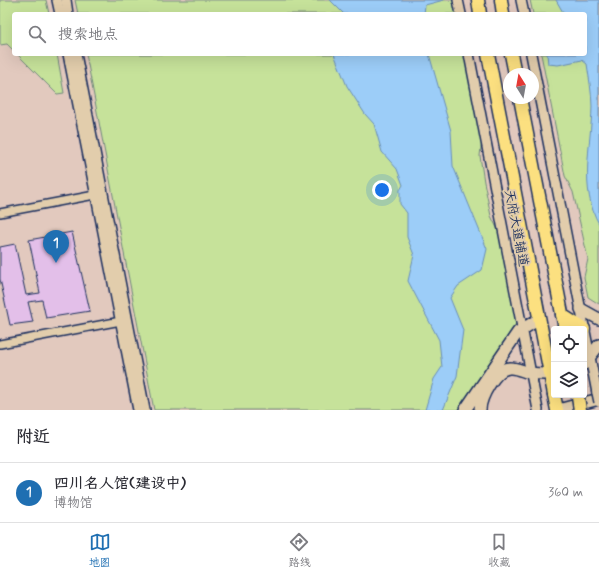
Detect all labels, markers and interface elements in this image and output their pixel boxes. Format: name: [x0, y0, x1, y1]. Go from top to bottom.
search box: [12, 12, 587, 56]
icon: search: [26, 23, 48, 45]
text: 搜索地点: [58, 25, 118, 45]
north arrow: [503, 68, 539, 104]
your location: [372, 180, 392, 200]
street label: 天府大道辅道: [500, 188, 532, 268]
pin: 1: [43, 230, 69, 263]
map controls: [551, 326, 587, 398]
button: locate: [551, 326, 587, 362]
button: layers: [551, 362, 587, 398]
text: 附近: [16, 426, 50, 448]
text: 四川名人馆(建设中): [54, 474, 186, 494]
text: 1: [26, 484, 32, 501]
text: 360 m: [548, 484, 583, 501]
text: 博物馆: [54, 495, 93, 512]
tab: 地图: [89, 531, 111, 570]
tab: 路线: [288, 531, 310, 570]
tab: 收藏: [488, 531, 510, 570]

